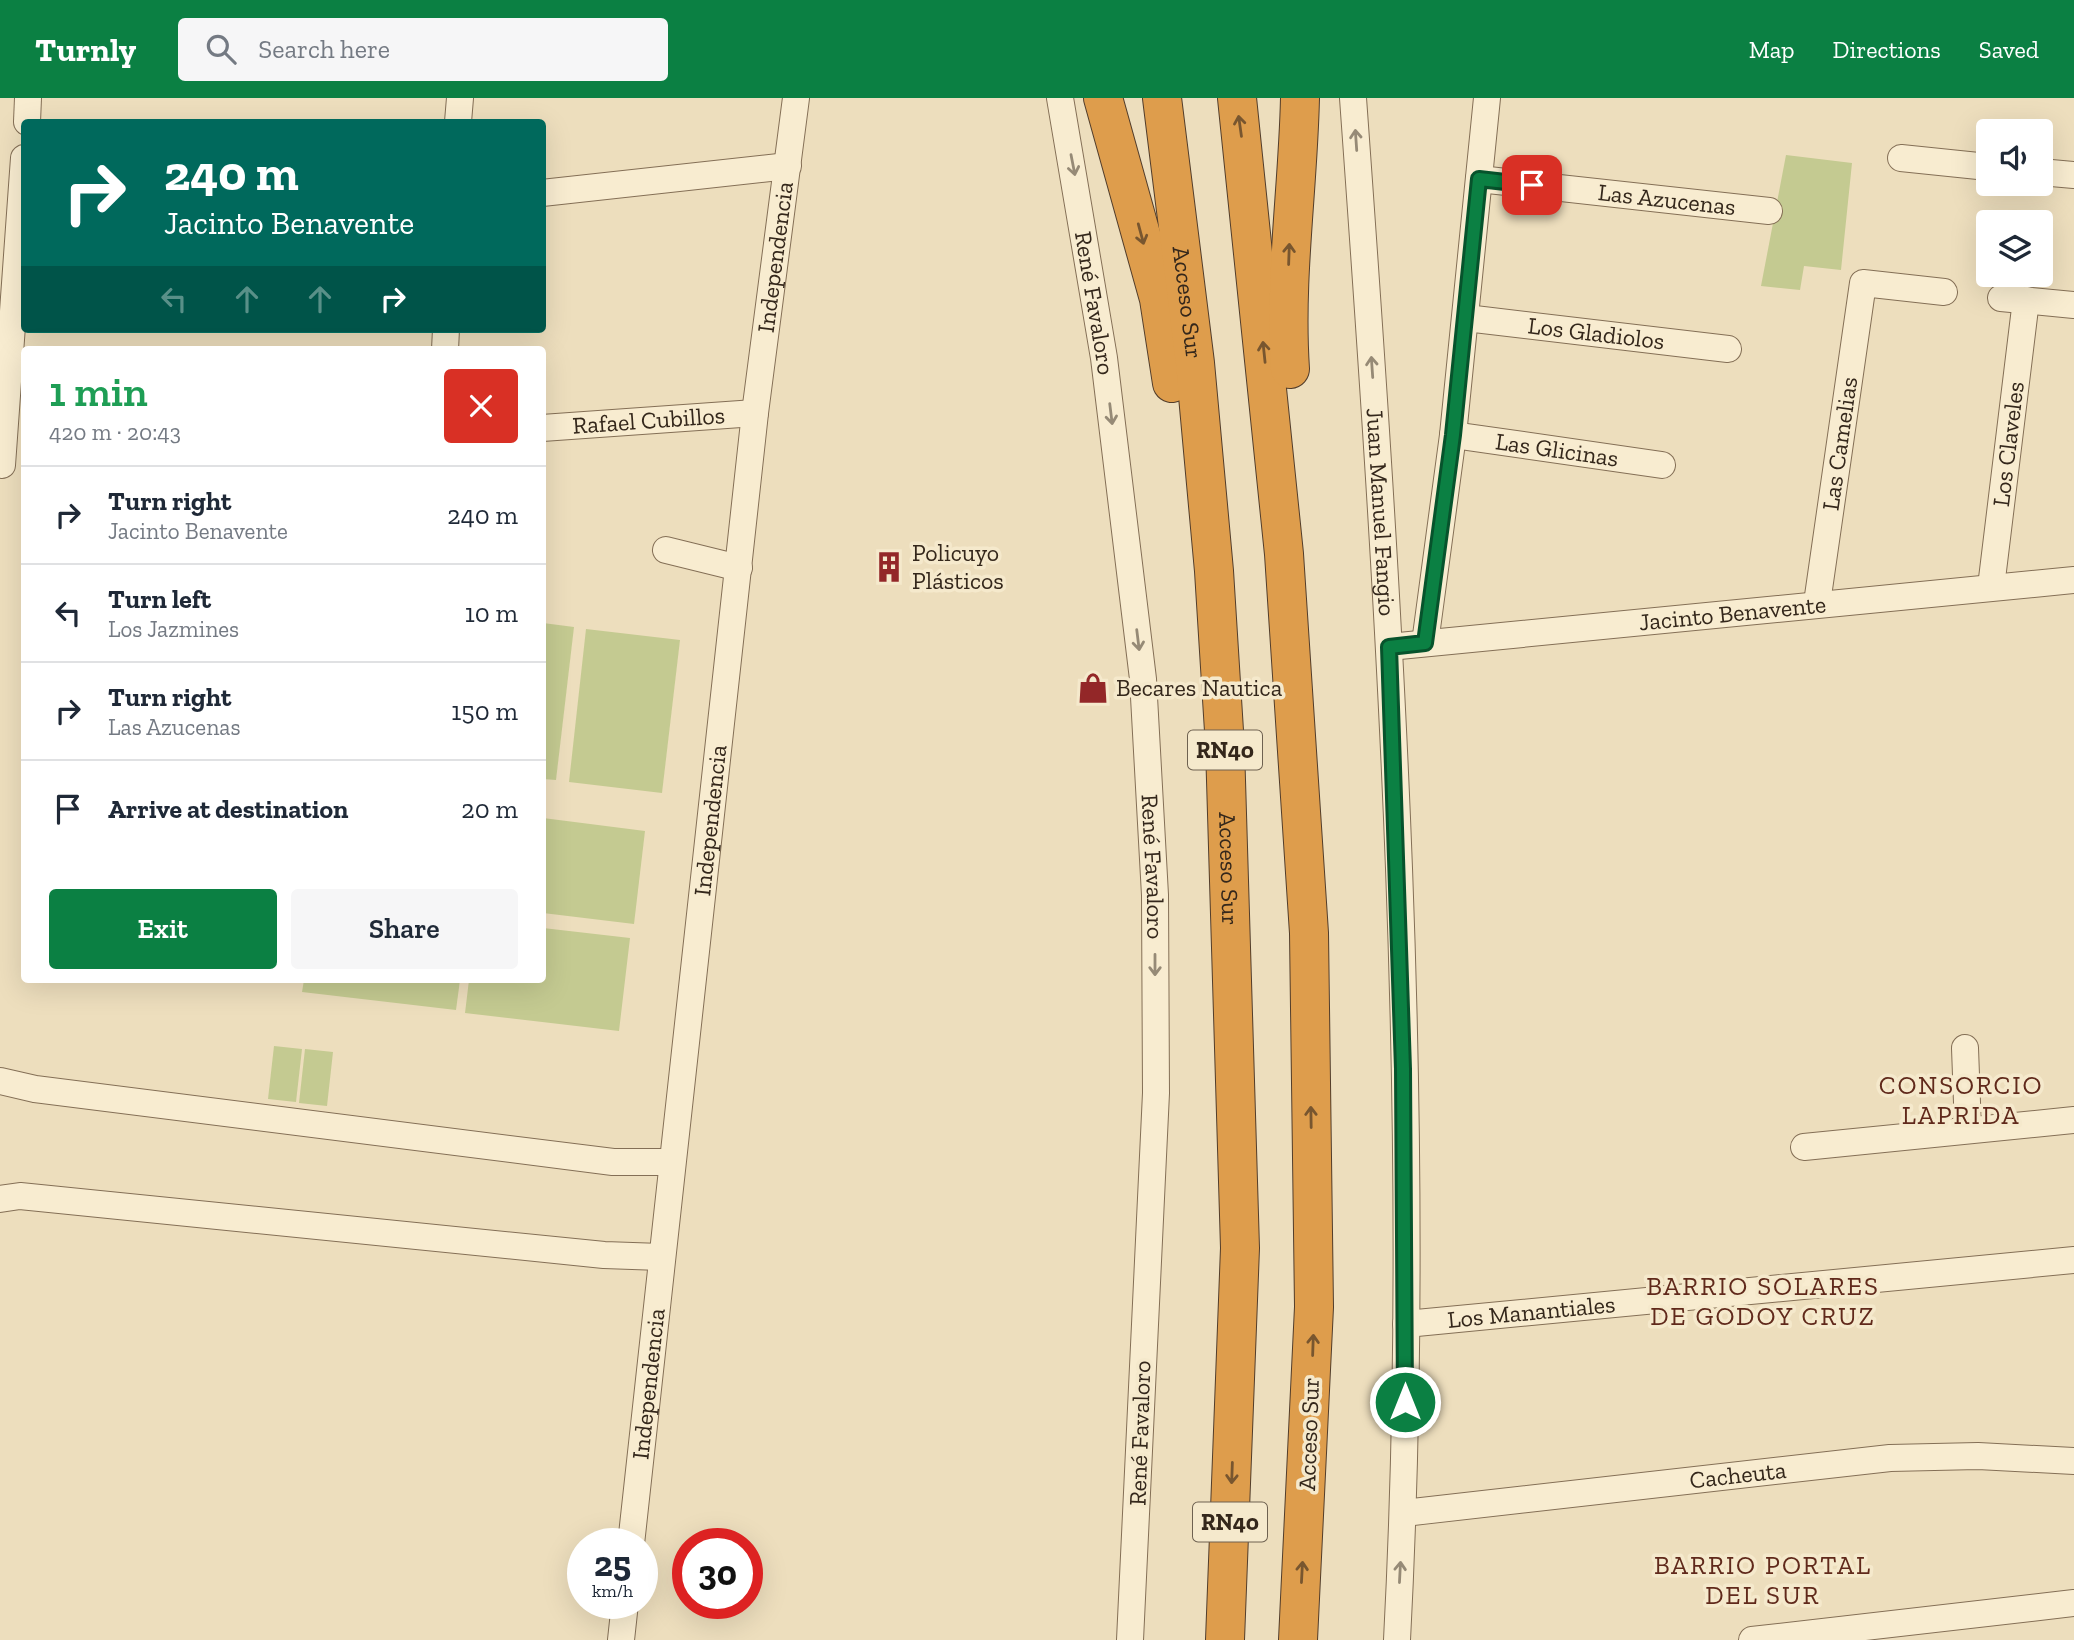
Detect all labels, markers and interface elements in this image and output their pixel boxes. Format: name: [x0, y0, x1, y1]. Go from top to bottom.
search box: [178, 18, 668, 81]
text: Turnly: [35, 30, 136, 69]
icon: search: [202, 30, 240, 68]
text: Search here: [258, 33, 390, 65]
text: Map: [1749, 35, 1795, 64]
text: Directions: [1833, 35, 1941, 64]
text: Saved: [1979, 35, 2039, 64]
one-way arrow: [1234, 115, 1247, 138]
map controls: [1976, 119, 2053, 287]
button: sound: [1976, 119, 2053, 196]
one-way arrow: [1349, 129, 1362, 152]
text: 240 m: [164, 144, 299, 203]
icon: right: [49, 147, 140, 238]
one-way arrow: [1067, 153, 1080, 176]
pin: [1502, 155, 1562, 215]
icon: arrive: [1513, 166, 1551, 204]
street label: Las Azucenas: [1597, 177, 1737, 221]
street label: Independencia: [751, 179, 799, 334]
text: Jacinto Benavente: [164, 204, 414, 242]
button: layers: [1976, 210, 2053, 287]
one-way arrow: [1135, 223, 1148, 245]
street label: René Favaloro: [1069, 229, 1121, 377]
one-way arrow: [1282, 243, 1295, 266]
street label: Acceso Sur: [1167, 244, 1209, 360]
icon: left: [155, 280, 193, 318]
icon: ahead: [228, 280, 266, 318]
icon: ahead: [301, 280, 339, 318]
icon: right: [374, 280, 412, 318]
street label: Los Gladiolos: [1526, 310, 1666, 355]
one-way arrow: [1257, 341, 1270, 364]
one-way arrow: [1365, 356, 1378, 379]
text: 1 min: [49, 366, 148, 417]
button: close: [444, 369, 518, 443]
street label: Las Camelias: [1815, 375, 1863, 512]
street label: Los Claveles: [1986, 380, 2030, 508]
street label: Rafael Cubillos: [571, 400, 726, 440]
one-way arrow: [1104, 402, 1117, 425]
street label: Juan Manuel Fangio: [1361, 407, 1402, 617]
text: 420 m · 20:43: [49, 418, 181, 446]
street label: Las Glicinas: [1494, 426, 1620, 473]
text: Turn right: [108, 485, 231, 517]
icon: right: [49, 496, 87, 534]
text: 240 m: [447, 499, 518, 531]
text: Jacinto Benavente: [108, 517, 288, 545]
place label: Policuyo Plásticos: [912, 538, 1004, 595]
building icon: Policuyo Plásticos: [872, 550, 906, 584]
text: Turn left: [108, 583, 211, 615]
street label: Jacinto Benavente: [1637, 589, 1827, 636]
icon: left: [49, 594, 87, 632]
text: 10 m: [465, 597, 518, 629]
text: Los Jazmines: [108, 615, 239, 643]
one-way arrow: [1132, 628, 1145, 651]
shop icon: Becares Nautica: [1076, 671, 1110, 705]
place label: Becares Nautica: [1116, 673, 1283, 702]
text: Turn right: [108, 681, 231, 713]
icon: right: [49, 692, 87, 730]
text: 150 m: [451, 695, 518, 727]
text: Las Azucenas: [108, 713, 241, 741]
road number: RN40: [1188, 730, 1262, 770]
street label: Independencia: [687, 743, 733, 897]
icon: arrive: [49, 790, 87, 828]
text: Arrive at destination: [108, 793, 348, 825]
text: 20 m: [461, 793, 518, 825]
street label: René Favaloro: [1135, 793, 1170, 939]
street label: Acceso Sur: [1213, 812, 1245, 926]
button: Exit: [49, 889, 277, 969]
button: Share: [291, 889, 518, 969]
one-way arrow: [1148, 953, 1162, 976]
district label: CONSORCIO LAPRIDA: [1879, 1069, 2043, 1131]
one-way arrow: [1305, 1106, 1318, 1129]
district label: BARRIO SOLARES DE GODOY CRUZ: [1646, 1270, 1880, 1332]
street label: Los Manantiales: [1446, 1289, 1617, 1334]
street label: Independencia: [625, 1306, 671, 1461]
one-way arrow: [1306, 1333, 1319, 1356]
street label: René Favaloro: [1122, 1360, 1157, 1506]
position arrow: [1368, 1365, 1442, 1439]
street label: Acceso Sur: [1292, 1377, 1325, 1491]
street label: Cacheuta: [1688, 1455, 1788, 1495]
one-way arrow: [1225, 1461, 1238, 1484]
road number: RN40: [1193, 1502, 1267, 1541]
speed limit sign: 30: [672, 1528, 763, 1619]
text: 25: [594, 1543, 631, 1585]
district label: BARRIO PORTAL DEL SUR: [1654, 1549, 1872, 1611]
one-way arrow: [1296, 1561, 1309, 1584]
one-way arrow: [1394, 1561, 1407, 1584]
text: km/h: [592, 1580, 633, 1602]

